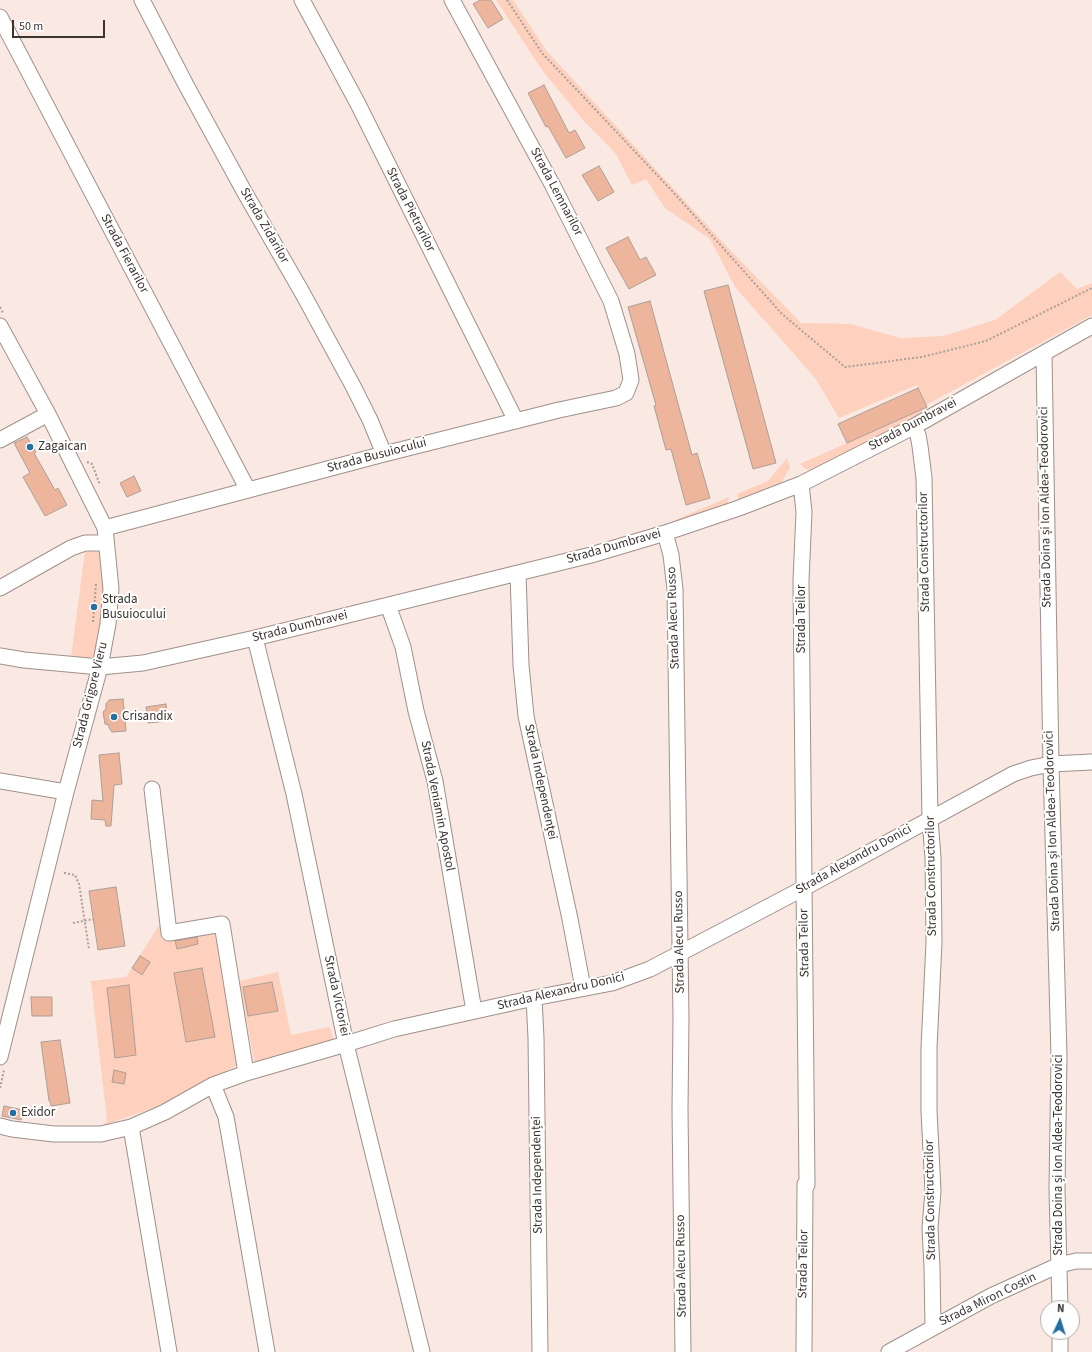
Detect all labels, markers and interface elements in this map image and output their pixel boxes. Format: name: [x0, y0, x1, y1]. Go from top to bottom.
scale bar: [14, 12, 107, 38]
text: 50 m: [19, 18, 43, 35]
street label: Strada Lemnarilor: [526, 145, 586, 239]
street label: Strada Pietrarilor: [382, 165, 438, 255]
street label: Strada Zidarilor: [236, 185, 292, 267]
street label: Strada Fierarilor: [97, 212, 151, 296]
street label: Strada Dumbravei: [866, 395, 960, 455]
street label: Strada Doina și Ion Aldea-Teodorovici: [1036, 406, 1056, 608]
street label: Strada Busuiocului: [326, 435, 428, 477]
place label: Zagaican: [38, 439, 87, 455]
marker: Zagaican: [25, 442, 35, 452]
street label: Strada Constructorilor: [916, 492, 934, 612]
street label: Strada Dumbravei: [565, 526, 663, 568]
street label: Strada Alecu Russo: [664, 566, 684, 670]
street label: Strada Teilor: [794, 585, 810, 653]
place label: Strada Busuiocului: [102, 592, 166, 623]
marker: Strada Busuiocului: [89, 602, 99, 612]
street label: Strada Dumbravei: [251, 608, 349, 646]
street label: Strada Grigore Vieru: [70, 640, 112, 750]
place label: Crisandix: [122, 709, 172, 725]
marker: Crisandix: [109, 712, 119, 722]
street label: Strada Independenţei: [520, 723, 560, 841]
street label: Strada Doina și Ion Aldea-Teodorovici: [1042, 730, 1064, 932]
street label: Strada Veniamin Apostol: [417, 739, 457, 873]
street label: Strada Constructorilor: [923, 816, 941, 936]
street label: Strada Alexandru Donici: [793, 822, 915, 898]
street label: Strada Alecu Russo: [671, 890, 689, 994]
street label: Strada Teilor: [797, 908, 813, 978]
street label: Strada Victoriei: [320, 954, 352, 1038]
street label: Strada Alexandru Donici: [496, 970, 626, 1014]
street label: Strada Doina și Ion Aldea-Teodorovici: [1051, 1054, 1067, 1256]
place label: Exidor: [21, 1105, 55, 1121]
marker: Exidor: [8, 1108, 18, 1118]
street label: Strada Independenței: [529, 1116, 547, 1234]
street label: Strada Constructorilor: [922, 1140, 940, 1260]
street label: Strada Alecu Russo: [673, 1214, 691, 1318]
street label: Strada Teilor: [796, 1229, 812, 1299]
street label: Strada Miron Costin: [937, 1270, 1039, 1330]
north arrow: [1040, 1300, 1080, 1340]
text: N: [1057, 1301, 1065, 1316]

